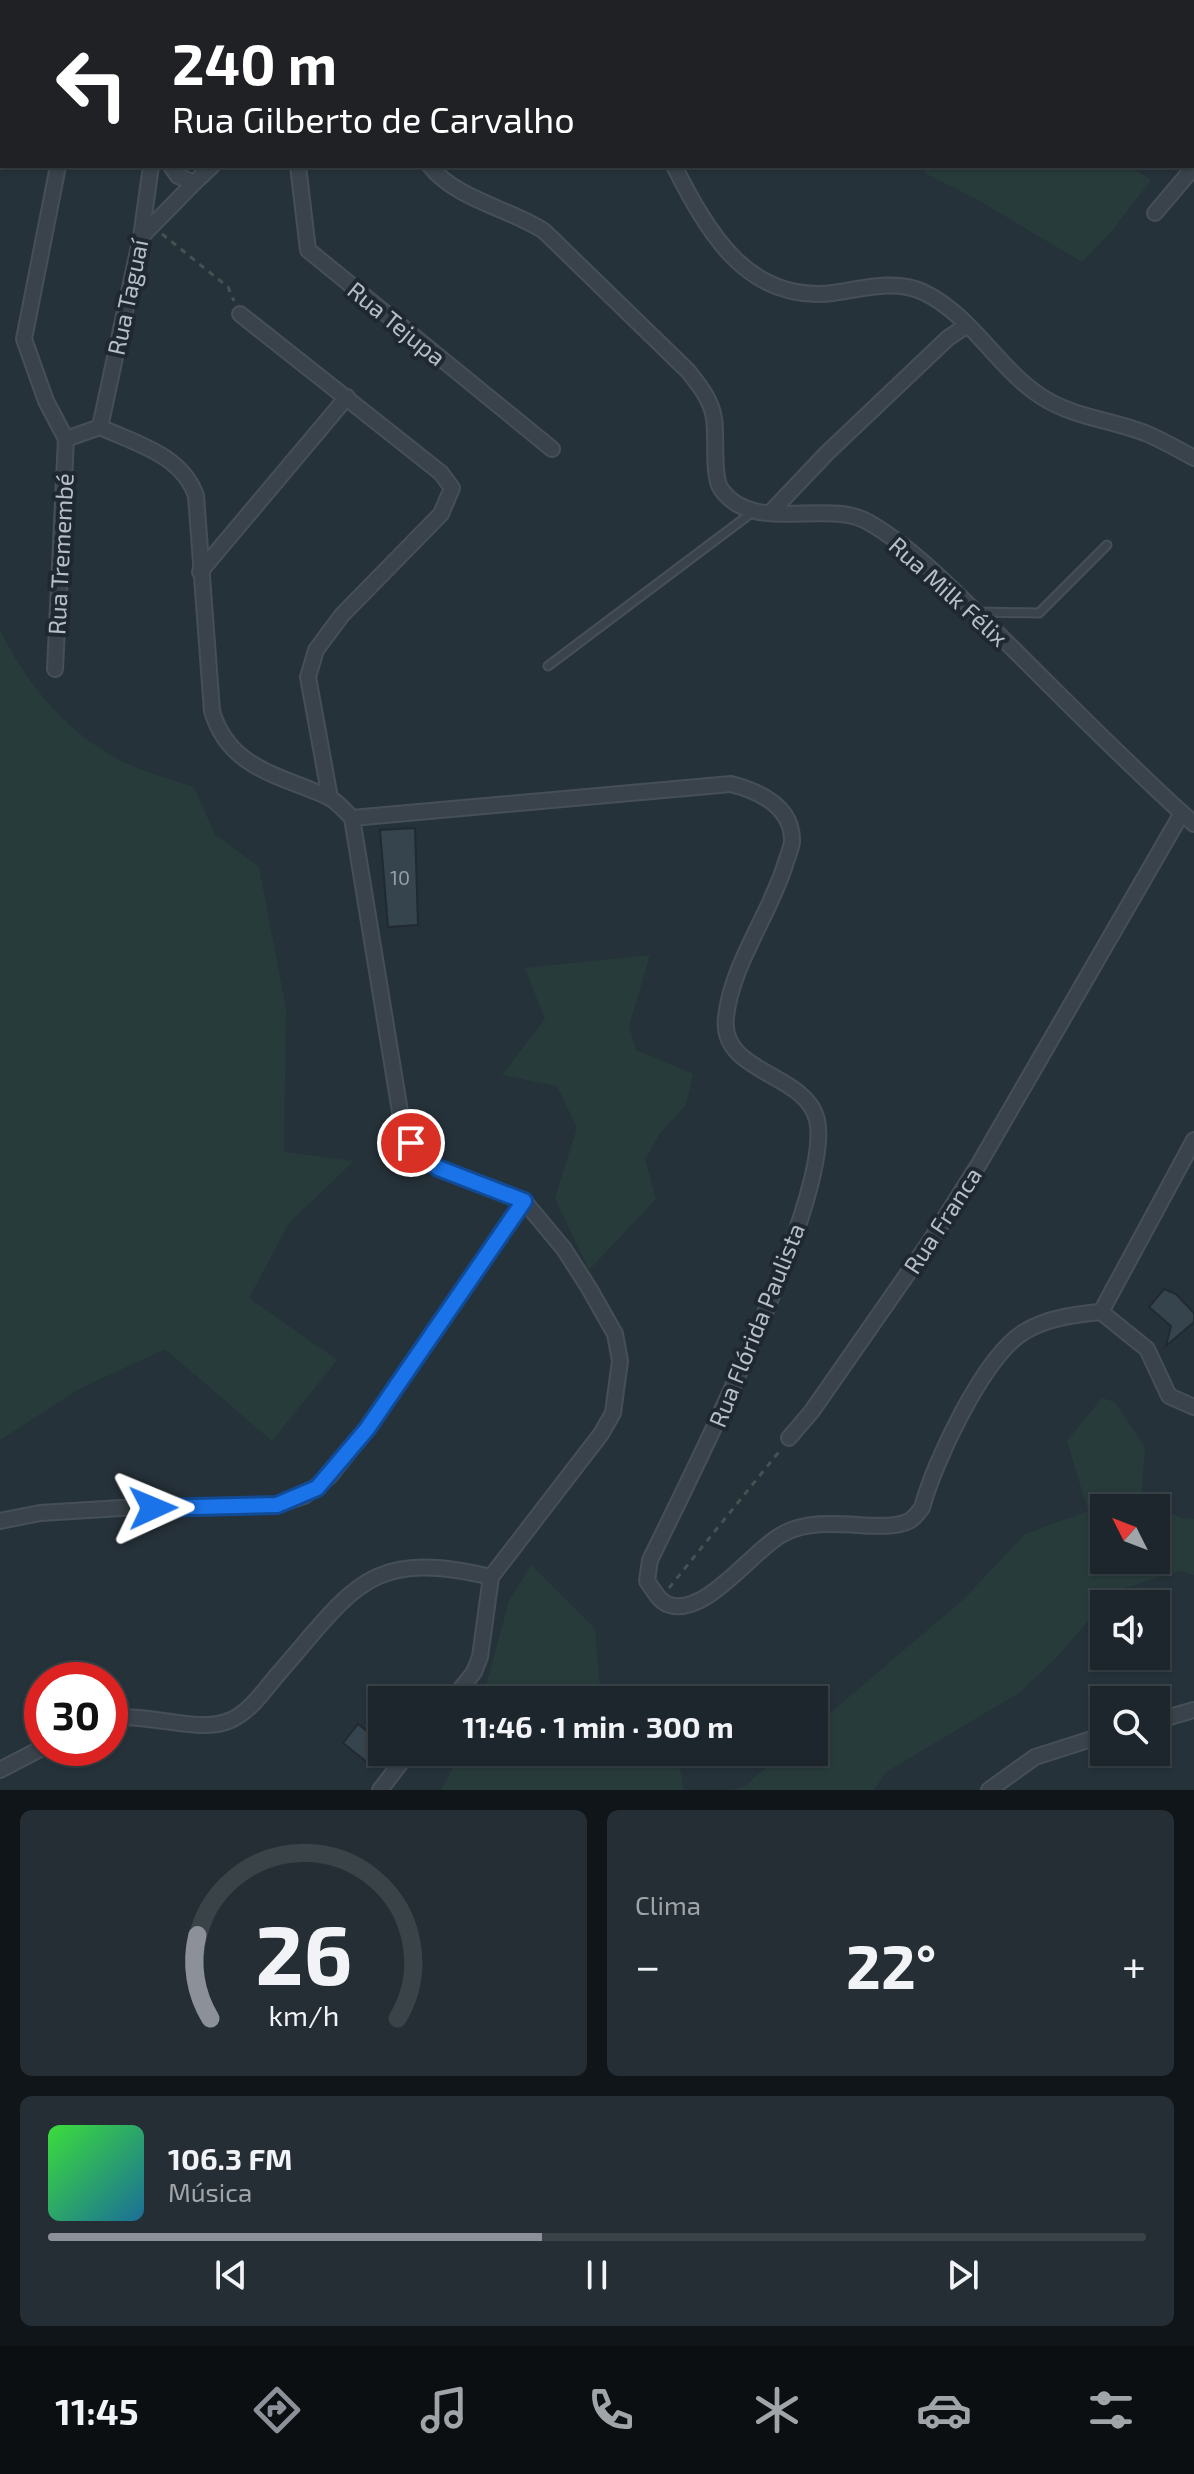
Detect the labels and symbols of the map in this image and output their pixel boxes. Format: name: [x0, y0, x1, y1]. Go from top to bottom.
street label: Rua Taguaí: [101, 235, 154, 358]
street label: Rua Tejupa: [342, 275, 452, 371]
street label: Rua Tremembé: [41, 472, 79, 636]
street label: Rua Milk Félix: [884, 530, 1015, 652]
house number: 10: [390, 865, 410, 889]
pin: [377, 1109, 445, 1177]
street label: Rua Franca: [897, 1161, 987, 1279]
street label: Rua Flórida Paulista: [702, 1219, 810, 1431]
position arrow: [111, 1466, 195, 1550]
north arrow: [1090, 1494, 1170, 1574]
speed limit sign: 30: [24, 1662, 128, 1766]

